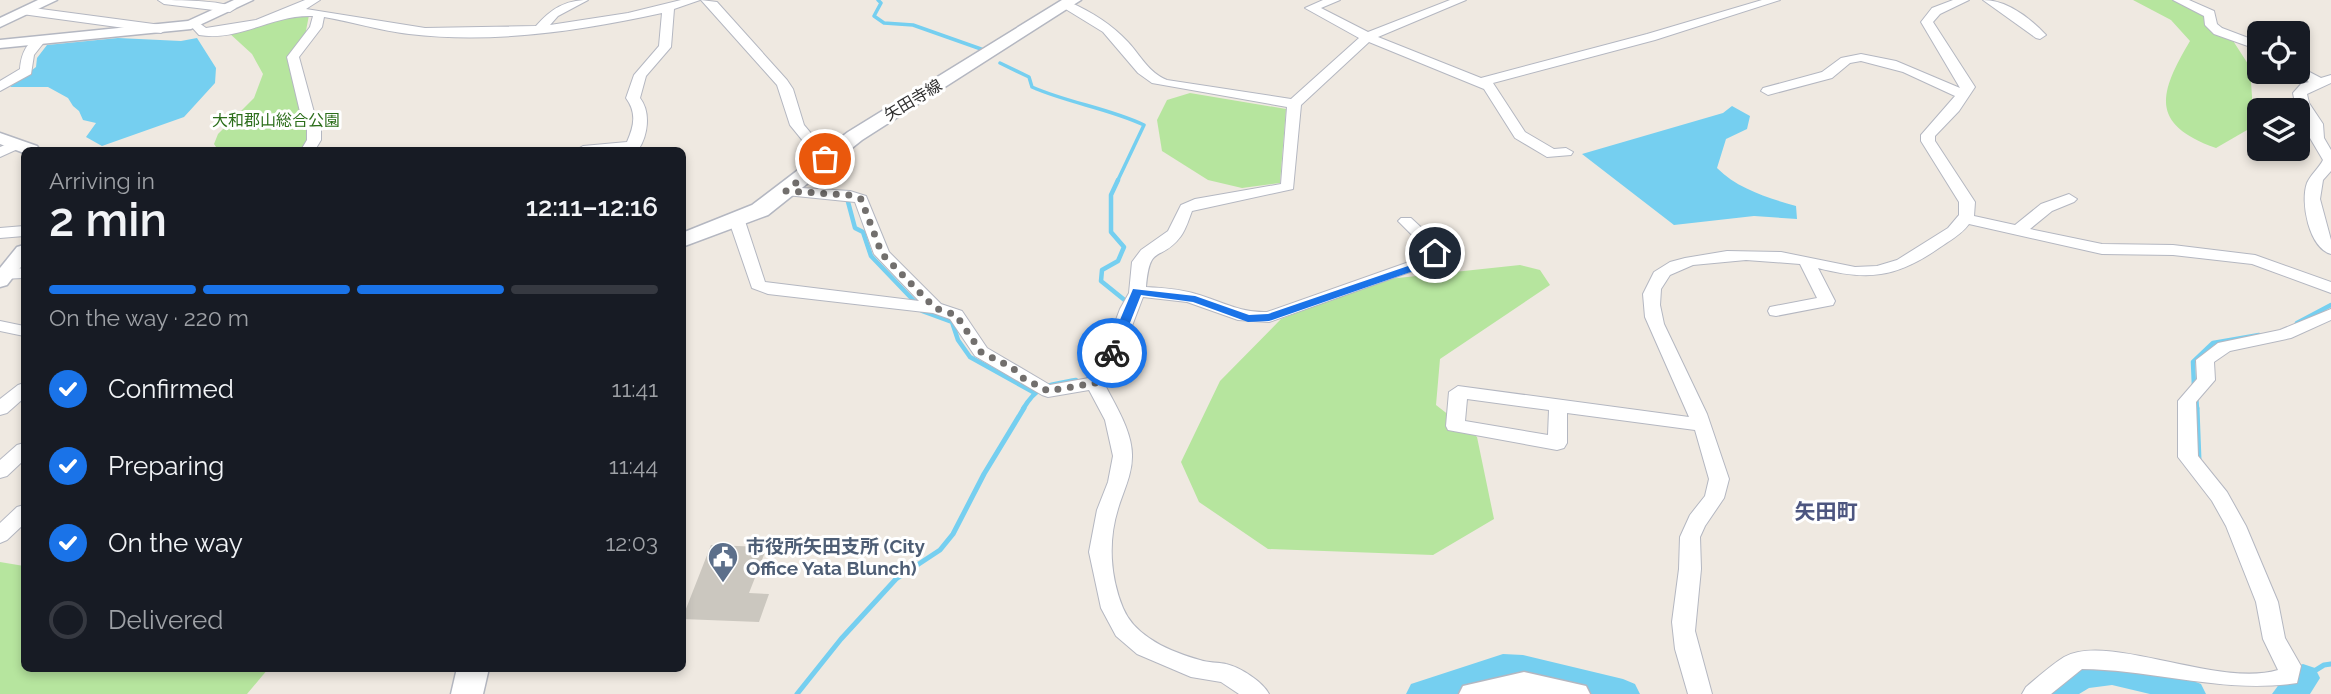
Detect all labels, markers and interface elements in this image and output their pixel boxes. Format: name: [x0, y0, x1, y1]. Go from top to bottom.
map controls: [2247, 21, 2310, 161]
button: locate: [2247, 21, 2310, 84]
street label: 矢田寺線: [881, 75, 945, 125]
button: layers: [2247, 98, 2310, 161]
park label: 大和郡山総合公園: [212, 111, 340, 130]
pin: [795, 129, 855, 189]
icon: bag: [806, 140, 844, 178]
text: Arriving in: [49, 167, 155, 194]
text: 12:11–12:16: [526, 192, 658, 222]
text: 2 min: [49, 193, 167, 247]
pin: [1405, 223, 1465, 283]
icon: home: [1416, 234, 1454, 272]
text: On the way · 220 m: [49, 304, 249, 331]
courier: [1077, 318, 1147, 388]
icon: bike: [1093, 334, 1131, 372]
icon: check: [49, 370, 87, 408]
text: Confirmed: [108, 374, 234, 404]
text: 11:41: [612, 375, 658, 402]
icon: check: [49, 447, 87, 485]
text: Preparing: [108, 451, 224, 481]
text: 11:44: [609, 452, 658, 479]
district label: 矢田町: [1795, 499, 1858, 524]
icon: check: [49, 524, 87, 562]
text: On the way: [108, 528, 243, 558]
text: 12:03: [605, 529, 658, 556]
place label: 市役所矢田支所 (City Office Yata Blunch): [746, 535, 926, 579]
public building icon: 市役所矢田支所 (City Office Yata Blunch): [706, 540, 740, 584]
text: Delivered: [108, 605, 223, 635]

